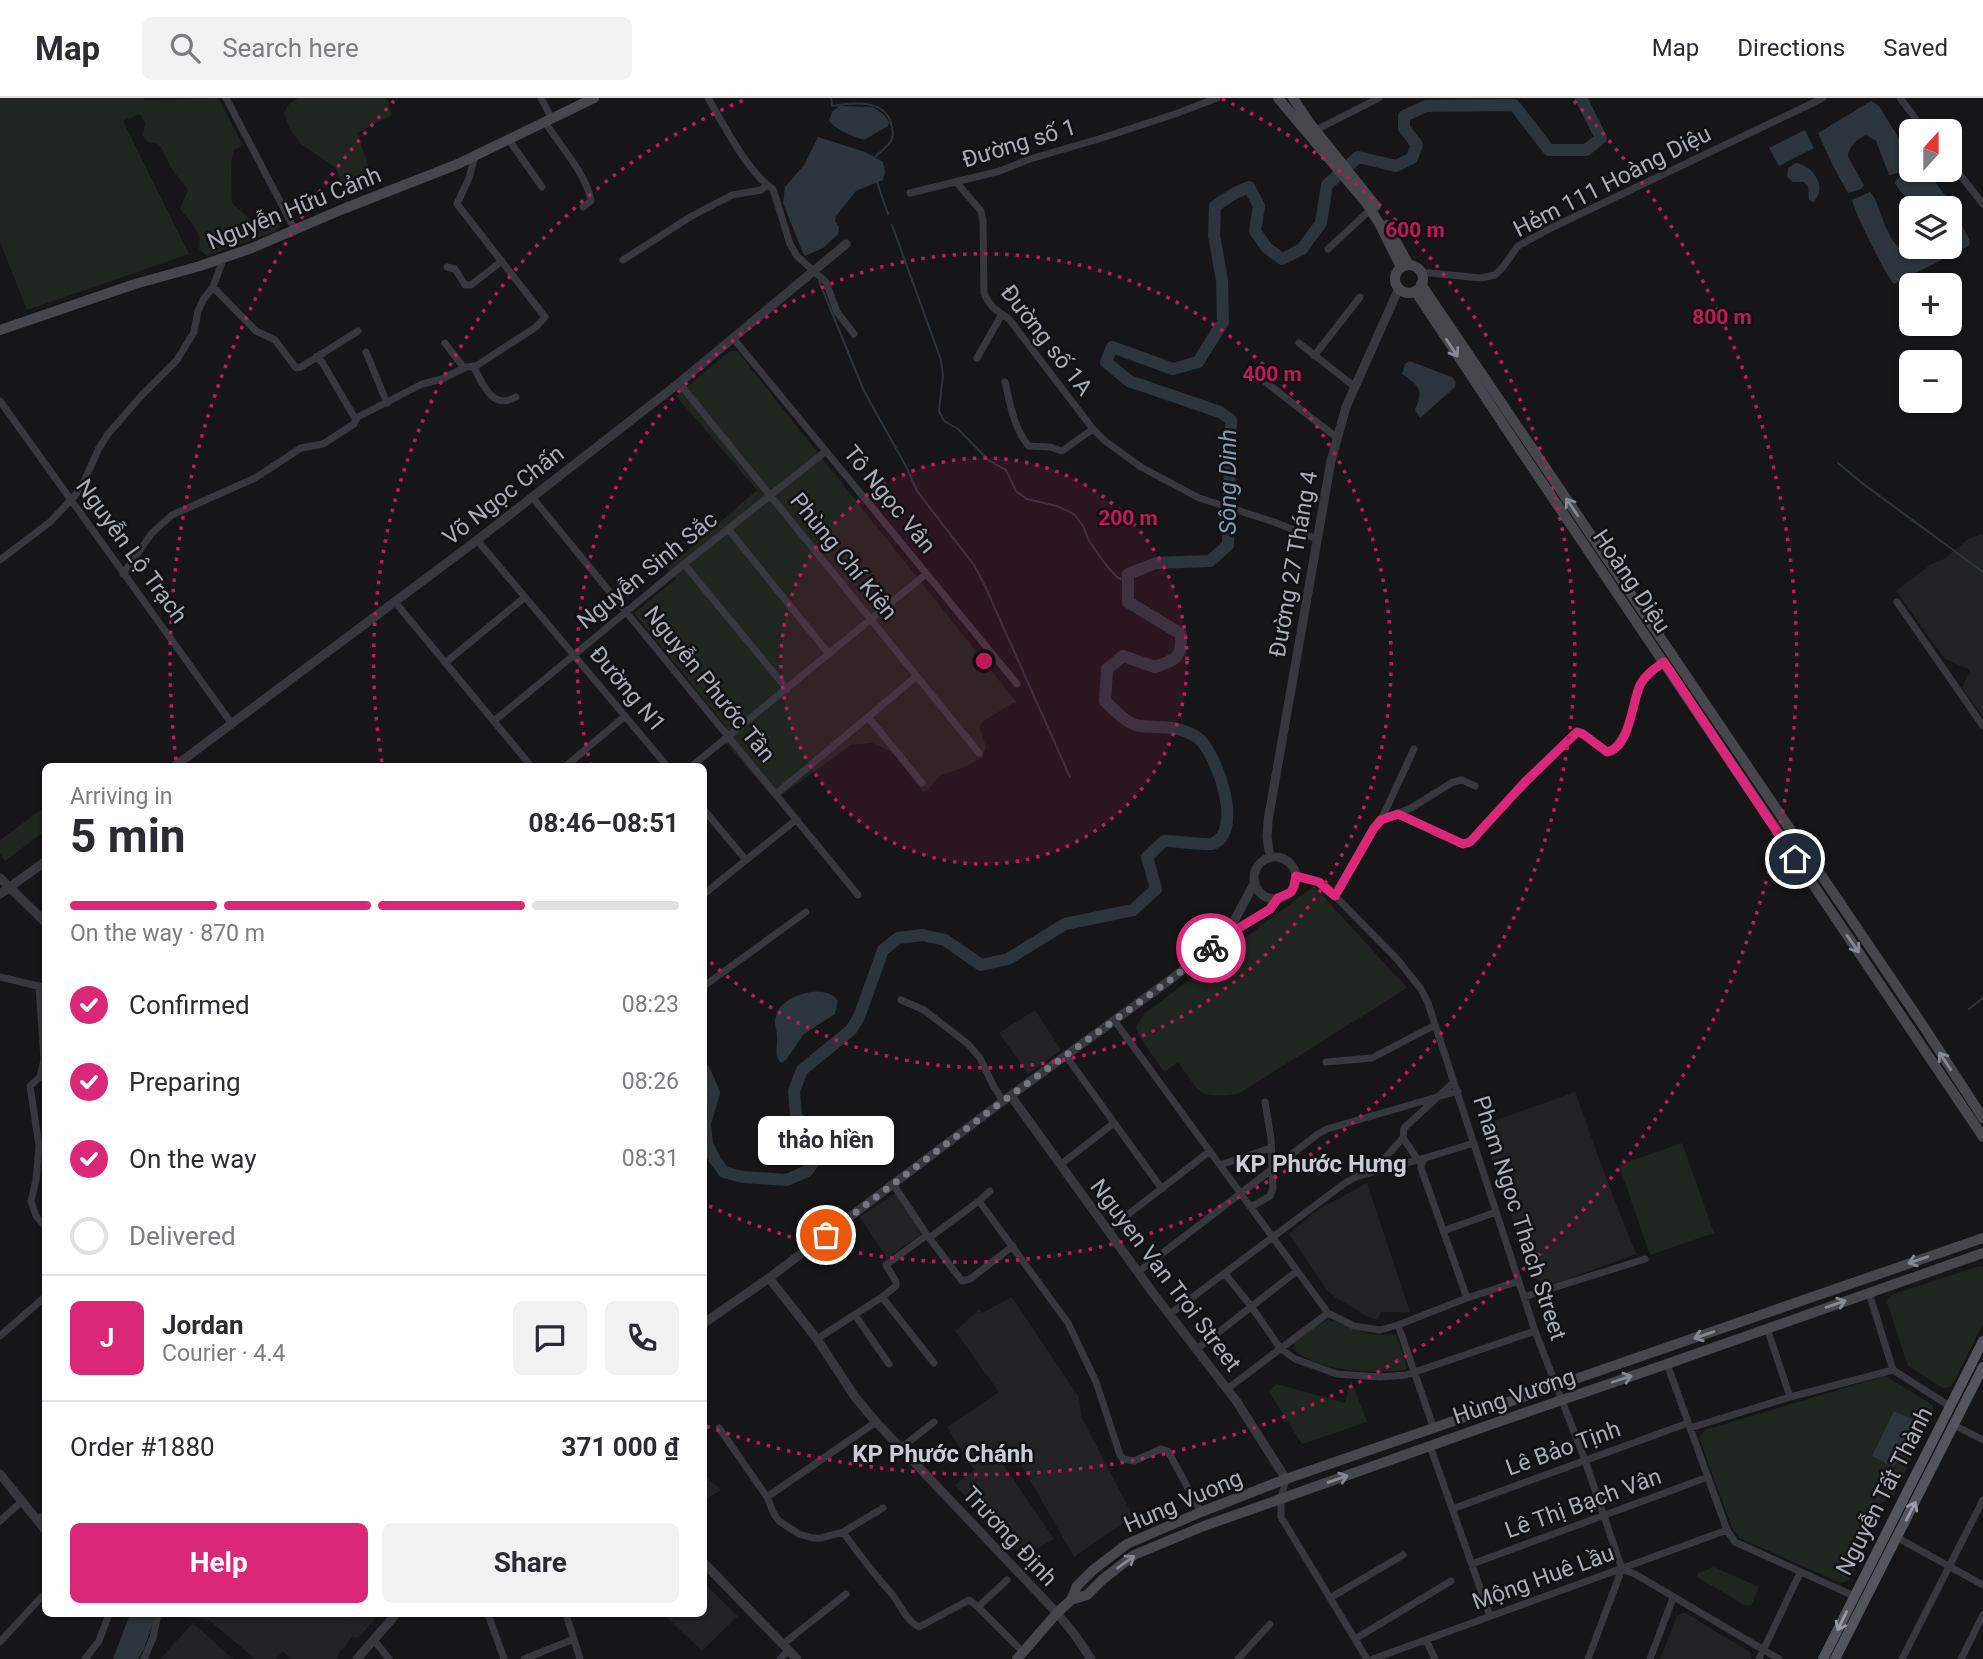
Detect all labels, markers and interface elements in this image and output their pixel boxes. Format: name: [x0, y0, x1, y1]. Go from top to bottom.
search box: [142, 17, 632, 80]
text: Map: [35, 29, 100, 68]
icon: search: [166, 29, 204, 67]
text: Search here: [222, 33, 359, 63]
text: Map: [1652, 34, 1699, 62]
text: Directions: [1737, 34, 1845, 62]
text: Saved: [1883, 34, 1948, 62]
street label: Đường số 1: [959, 113, 1079, 174]
north arrow: [1899, 119, 1962, 182]
map controls: [1899, 119, 1962, 413]
street label: Hẻm 111 Hoàng Diệu: [1509, 120, 1715, 243]
street label: Nguyễn Hữu Cảnh: [203, 161, 385, 256]
button: layers: [1899, 196, 1962, 259]
text: 600 m: [1385, 218, 1445, 242]
button: +: [1899, 273, 1962, 336]
street label: Đường số 1A: [995, 280, 1098, 401]
text: 800 m: [1692, 305, 1752, 329]
one-way arrow: [1445, 338, 1459, 358]
button: −: [1899, 350, 1962, 413]
text: 400 m: [1242, 362, 1302, 386]
water label: Sông Dinh: [1214, 429, 1242, 535]
street label: Võ Ngọc Chấn: [437, 440, 569, 551]
street label: Tô Ngọc Vân: [838, 440, 941, 559]
street label: Đường 27 Tháng 4: [1264, 469, 1323, 659]
street label: Nguyễn Lộ Trạch: [70, 474, 193, 629]
street label: Phùng Chí Kiên: [784, 488, 903, 625]
one-way arrow: [1565, 497, 1579, 517]
street label: Nguyễn Sinh Sắc: [572, 506, 723, 635]
text: 200 m: [1098, 506, 1158, 530]
street label: Hoàng Diệu: [1587, 524, 1676, 638]
street label: Nguyễn Phước Tần: [638, 601, 781, 768]
street label: Đường N1: [584, 641, 671, 738]
centre of rings: [972, 649, 996, 673]
text: Arriving in: [70, 783, 173, 810]
text: 08:46–08:51: [529, 808, 679, 838]
text: 5 min: [70, 809, 186, 863]
pin: [1765, 829, 1825, 889]
icon: home: [1776, 840, 1814, 878]
courier: [1176, 913, 1246, 983]
text: On the way · 870 m: [70, 920, 265, 947]
icon: bike: [1192, 929, 1230, 967]
one-way arrow: [1846, 933, 1860, 953]
icon: check: [70, 986, 108, 1024]
text: Confirmed: [129, 990, 250, 1020]
text: 08:23: [622, 991, 679, 1018]
one-way arrow: [1938, 1052, 1953, 1071]
icon: check: [70, 1063, 108, 1101]
text: Preparing: [129, 1067, 241, 1097]
text: 08:26: [622, 1068, 679, 1095]
street label: Pham Ngoc Thach Street: [1467, 1093, 1572, 1344]
callout: thảo hiền: [758, 1116, 894, 1165]
text: thảo hiền: [778, 1127, 874, 1154]
icon: check: [70, 1140, 108, 1178]
text: On the way: [129, 1144, 257, 1174]
text: 08:31: [622, 1145, 679, 1172]
district label: KP Phước Hưng: [1235, 1150, 1407, 1178]
street label: Nguyen Van Troi Street: [1085, 1174, 1247, 1377]
pin: [796, 1205, 856, 1265]
icon: bag: [807, 1216, 845, 1254]
text: Delivered: [129, 1221, 236, 1251]
one-way arrow: [1908, 1255, 1930, 1267]
one-way arrow: [1825, 1297, 1847, 1309]
button: chat: [513, 1301, 587, 1375]
button: phone: [605, 1301, 679, 1375]
text: Jordan: [162, 1310, 244, 1340]
text: J: [100, 1323, 114, 1353]
one-way arrow: [1693, 1330, 1715, 1342]
text: Courier · 4.4: [162, 1340, 285, 1367]
street label: Hùng Vương: [1449, 1363, 1579, 1430]
one-way arrow: [1610, 1372, 1632, 1385]
street label: Nguyễn Tất Thành: [1830, 1403, 1938, 1580]
street label: Lê Bảo Tịnh: [1502, 1415, 1624, 1482]
text: Order #1880: [70, 1432, 215, 1462]
text: 371 000 ₫: [562, 1432, 679, 1462]
district label: KP Phước Chánh: [852, 1440, 1034, 1468]
street label: Lê Thị Bạch Vân: [1501, 1463, 1665, 1544]
street label: Hung Vuong: [1120, 1464, 1247, 1539]
one-way arrow: [1326, 1472, 1348, 1484]
street label: Trương Định: [957, 1481, 1062, 1592]
one-way arrow: [1905, 1501, 1919, 1522]
button: Help: [70, 1523, 368, 1603]
button: Share: [382, 1523, 679, 1603]
street label: Mộng Huê Lầu: [1469, 1539, 1618, 1616]
one-way arrow: [1116, 1554, 1135, 1569]
one-way arrow: [1834, 1610, 1848, 1631]

